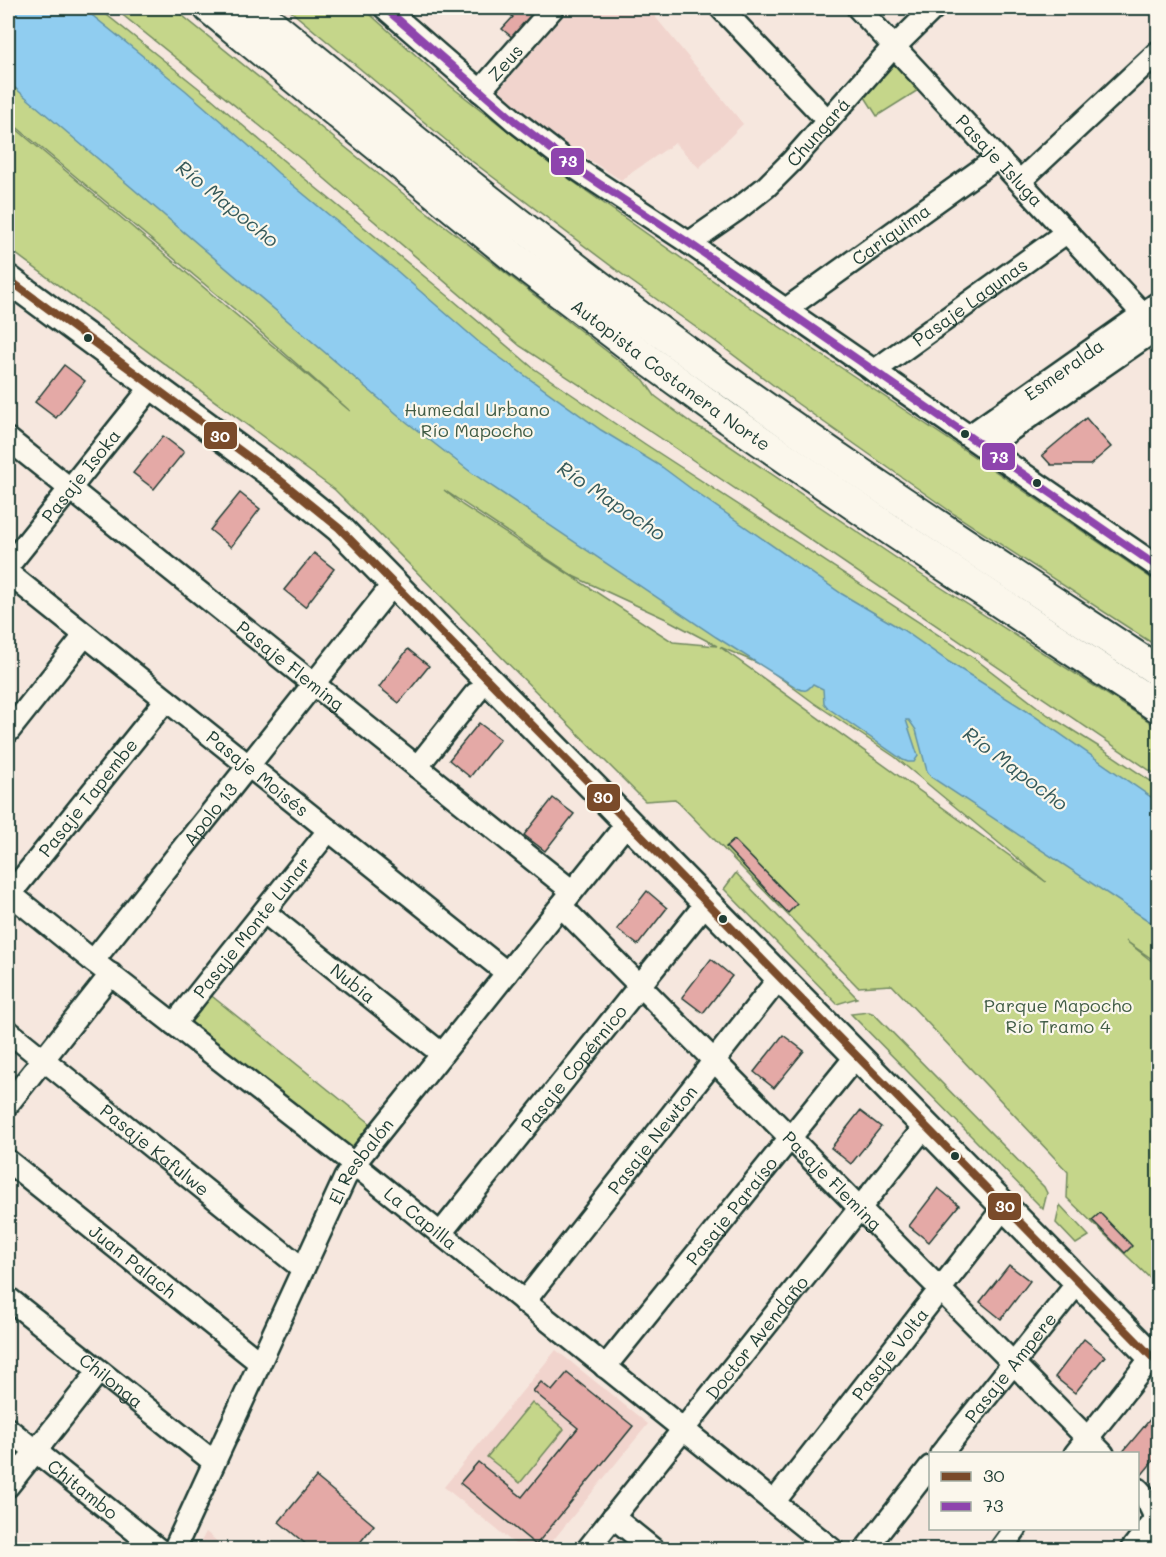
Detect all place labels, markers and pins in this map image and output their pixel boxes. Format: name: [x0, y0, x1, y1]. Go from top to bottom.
unlabelled marker: [82, 332, 94, 344]
unlabelled marker: [959, 428, 971, 440]
unlabelled marker: [1031, 477, 1043, 489]
unlabelled marker: [717, 913, 729, 925]
unlabelled marker: [949, 1150, 961, 1162]

